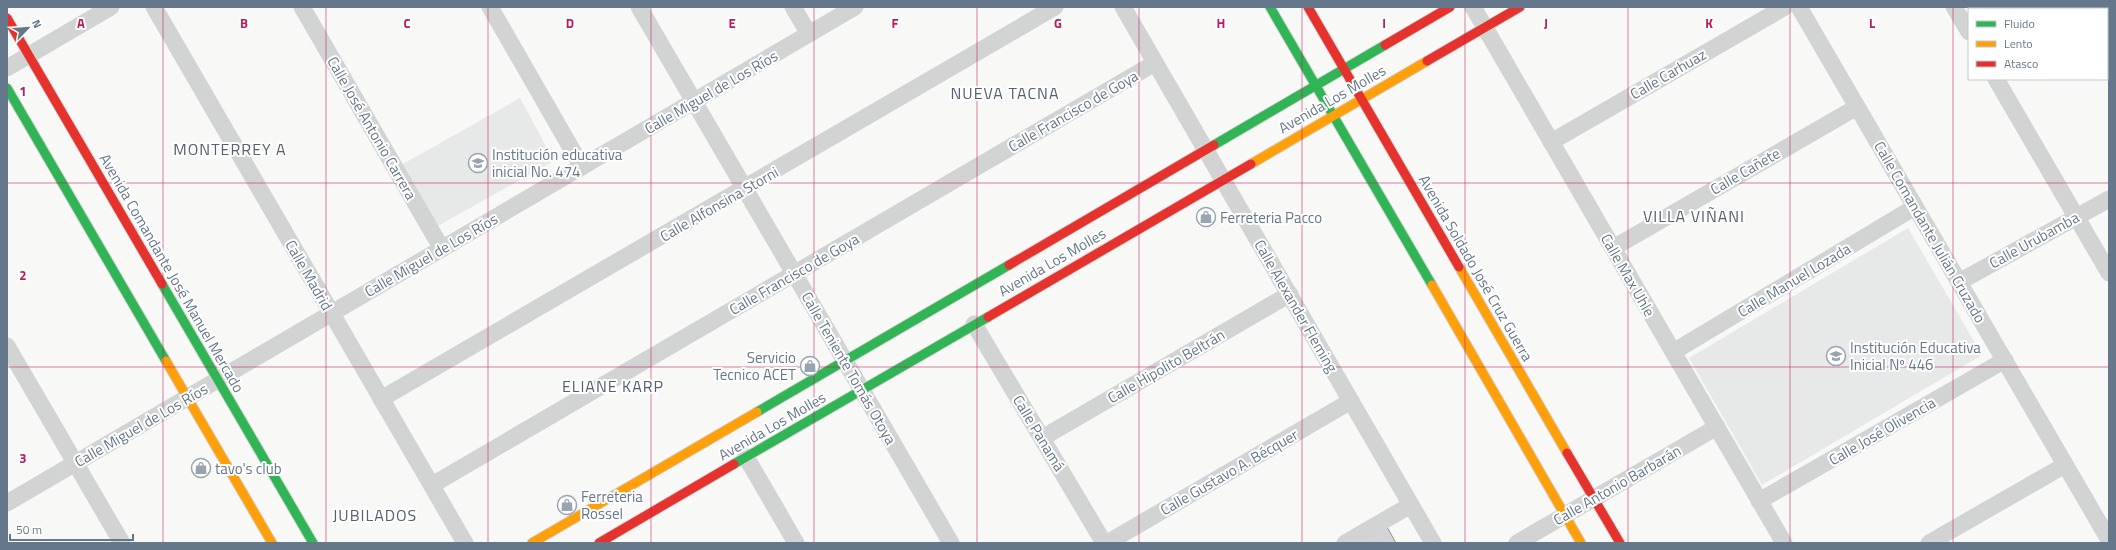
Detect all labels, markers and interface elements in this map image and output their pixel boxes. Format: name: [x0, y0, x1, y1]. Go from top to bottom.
north arrow: [8, 8, 48, 48]
legend: [1968, 8, 2108, 80]
text: A: [77, 13, 85, 33]
text: B: [240, 13, 248, 33]
text: C: [403, 13, 411, 33]
text: D: [566, 13, 574, 33]
text: E: [728, 13, 736, 33]
text: F: [892, 13, 899, 33]
text: G: [1054, 13, 1062, 33]
text: H: [1217, 13, 1225, 33]
text: I: [1382, 13, 1386, 33]
text: J: [1544, 13, 1548, 33]
text: K: [1705, 13, 1713, 33]
text: L: [1869, 13, 1875, 33]
text: Fluido: [2004, 14, 2035, 33]
text: N: [28, 17, 46, 31]
text: Lento: [2004, 34, 2033, 53]
street label: Calle Carhuaz: [1626, 43, 1711, 105]
street label: Calle Miguel de Los Ríos: [640, 44, 782, 140]
street label: Calle José Antonio Carrera: [321, 52, 423, 204]
text: Atasco: [2004, 54, 2038, 73]
street label: Avenida Los Molles: [1274, 59, 1390, 139]
street label: Calle Francisco de Goya: [1004, 64, 1143, 158]
text: 1: [19, 81, 27, 101]
district label: NUEVA TACNA: [951, 81, 1059, 105]
district label: MONTERREY A: [173, 137, 287, 161]
street label: Calle Comandante Julián Cruzado: [1868, 137, 1992, 327]
street label: Calle Cañete: [1706, 142, 1784, 200]
place label: Institución educativa inicial No. 474: [492, 143, 623, 183]
street label: Avenida Comandante José Manuel Mercado: [94, 149, 250, 397]
school or university icon: Institución educativa inicial No. 474: [467, 152, 489, 174]
street label: Calle Alfonsina Storni: [655, 161, 783, 247]
street label: Avenida Soldado José Cruz Guerra: [1413, 171, 1539, 366]
district label: VILLA VIÑANI: [1643, 204, 1745, 228]
shop icon: Ferreteria Pacco: [1195, 206, 1217, 228]
place label: Ferreteria Pacco: [1220, 206, 1322, 229]
street label: Calle Urubamba: [1985, 206, 2084, 274]
street label: Calle Miguel de Los Ríos: [360, 207, 502, 303]
street label: Avenida Los Molles: [994, 222, 1110, 302]
street label: Calle Francisco de Goya: [725, 227, 864, 321]
street label: Calle Max Uhle: [1595, 229, 1661, 321]
street label: Calle Madrid: [280, 235, 338, 315]
street label: Calle Alexander Fleming: [1248, 235, 1344, 377]
street label: Calle Manuel Lozada: [1733, 237, 1856, 323]
text: 2: [19, 265, 27, 285]
street label: Calle Teniente Tomás Otoya: [796, 287, 902, 449]
street label: Calle Hipolito Beltrán: [1103, 323, 1229, 409]
place label: Institución Educativa Inicial Nº 446: [1850, 336, 1981, 376]
school or university icon: Institución Educativa Inicial Nº 446: [1825, 345, 1847, 367]
place label: Servicio Tecnico ACET: [713, 346, 796, 386]
shop icon: Servicio Tecnico ACET: [799, 355, 821, 377]
district label: ELIANE KARP: [562, 374, 664, 398]
street label: Calle Miguel de Los Ríos: [70, 377, 212, 473]
street label: Avenida Los Molles: [714, 386, 830, 466]
street label: Calle Panamá: [1007, 390, 1071, 476]
street label: Calle José Olivencia: [1824, 391, 1940, 471]
street label: Calle Gustavo A. Bécquer: [1156, 423, 1302, 521]
street label: Calle Antonio Barbarán: [1549, 439, 1685, 531]
text: 3: [19, 448, 27, 468]
shop icon: tavo's club: [190, 457, 212, 479]
place label: tavo's club: [215, 457, 282, 480]
place label: Ferreteria Rossel: [581, 485, 643, 525]
shop icon: Ferreteria Rossel: [556, 494, 578, 516]
district label: JUBILADOS: [333, 503, 417, 527]
scale bar: [10, 516, 133, 542]
text: 50 m: [16, 520, 42, 539]

